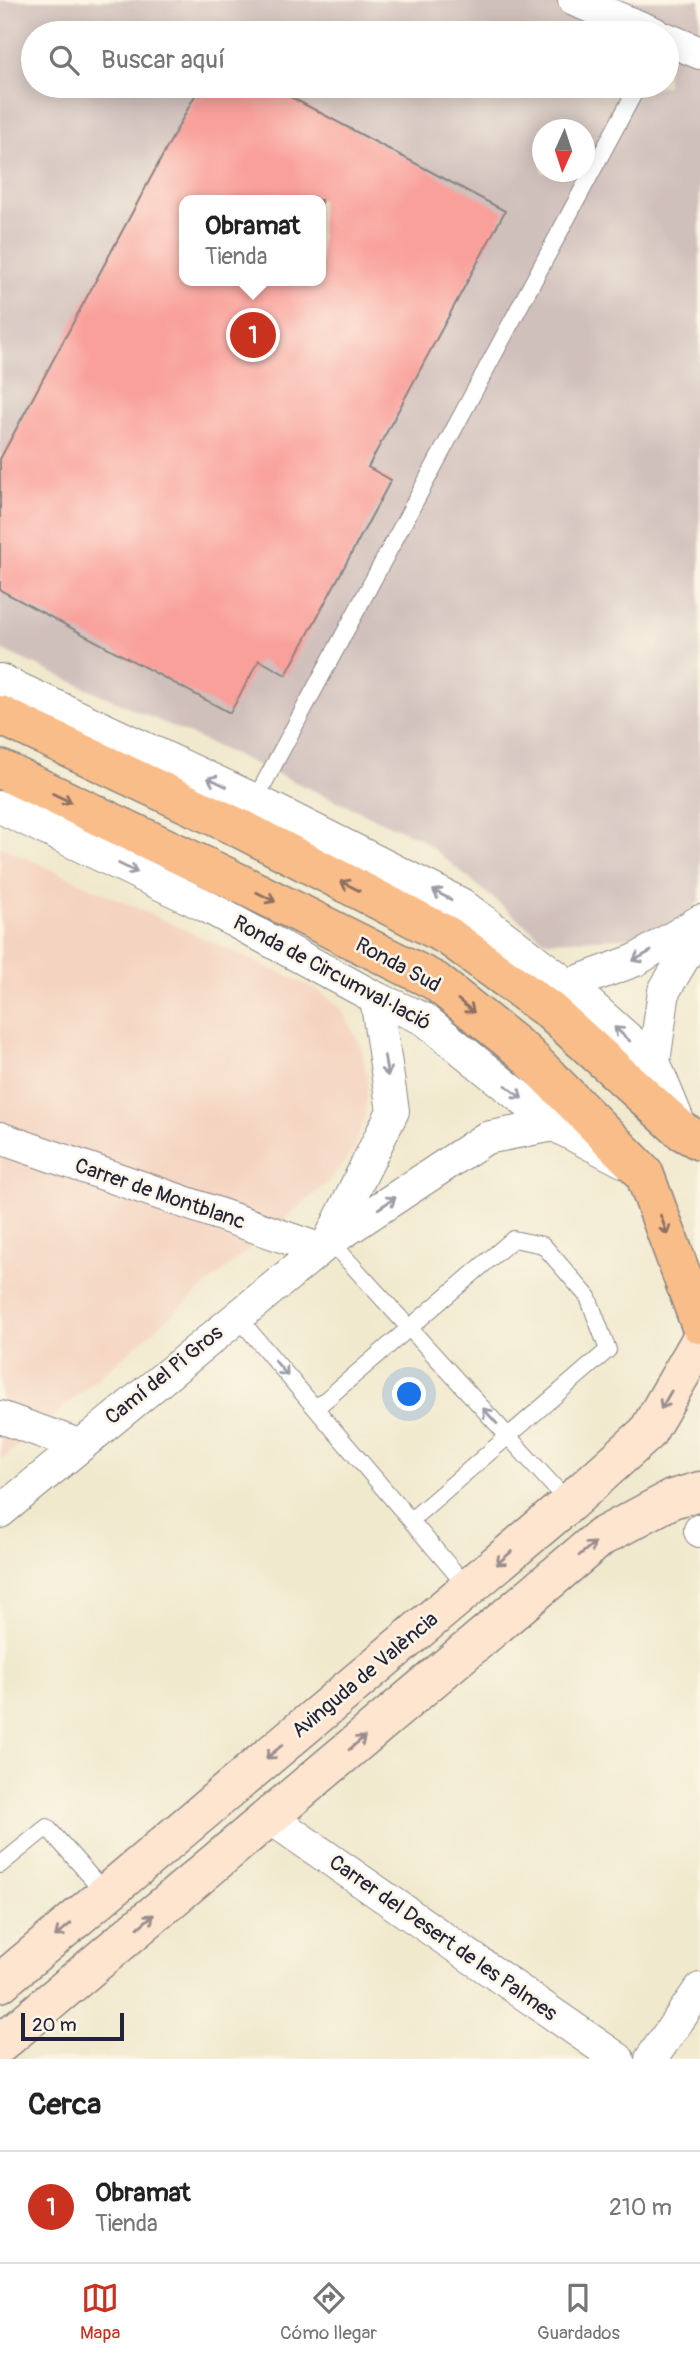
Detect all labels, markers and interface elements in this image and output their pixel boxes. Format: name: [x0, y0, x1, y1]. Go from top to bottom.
search box: [21, 21, 679, 98]
icon: search: [45, 41, 83, 79]
text: Buscar aquí: [101, 44, 225, 76]
north arrow: [532, 119, 595, 182]
popup: [179, 195, 326, 286]
text: Obramat: [205, 210, 300, 242]
text: Tienda: [205, 242, 267, 271]
pin: 1: [230, 309, 276, 361]
one-way arrow: [207, 775, 228, 789]
one-way arrow: [51, 792, 72, 806]
one-way arrow: [117, 862, 138, 875]
one-way arrow: [340, 878, 361, 892]
one-way arrow: [433, 887, 453, 901]
one-way arrow: [255, 891, 276, 905]
street label: Ronda de Circumval·lació: [228, 909, 436, 1037]
street label: Ronda Sud: [351, 931, 445, 999]
one-way arrow: [632, 949, 652, 963]
one-way arrow: [456, 998, 474, 1013]
one-way arrow: [614, 1025, 631, 1042]
one-way arrow: [380, 1054, 393, 1076]
one-way arrow: [504, 1084, 522, 1099]
street label: Carrer de Montblanc: [71, 1152, 249, 1236]
one-way arrow: [377, 1196, 396, 1210]
one-way arrow: [658, 1214, 671, 1236]
street label: Camí del Pi Gros: [100, 1319, 229, 1431]
one-way arrow: [273, 1358, 289, 1376]
your location: [392, 1377, 426, 1411]
one-way arrow: [659, 1390, 673, 1410]
one-way arrow: [481, 1408, 498, 1425]
one-way arrow: [578, 1541, 596, 1557]
one-way arrow: [495, 1550, 513, 1566]
street label: Avinguda de València: [286, 1606, 444, 1744]
one-way arrow: [348, 1735, 366, 1751]
one-way arrow: [265, 1744, 283, 1760]
street label: Carrer del Desert de les Palmes: [324, 1849, 563, 2028]
one-way arrow: [136, 1913, 154, 1929]
one-way arrow: [54, 1922, 72, 1938]
scale bar: [21, 2010, 124, 2042]
text: 20 m: [32, 2013, 77, 2037]
text: Cerca: [28, 2086, 101, 2123]
text: Obramat: [95, 2177, 191, 2209]
text: 1: [47, 2193, 56, 2222]
text: 210 m: [609, 2193, 672, 2222]
text: Tienda: [95, 2209, 158, 2238]
tab: Mapa: [80, 2279, 120, 2345]
tab: Cómo llegar: [280, 2279, 377, 2345]
tab: Guardados: [537, 2279, 620, 2345]

